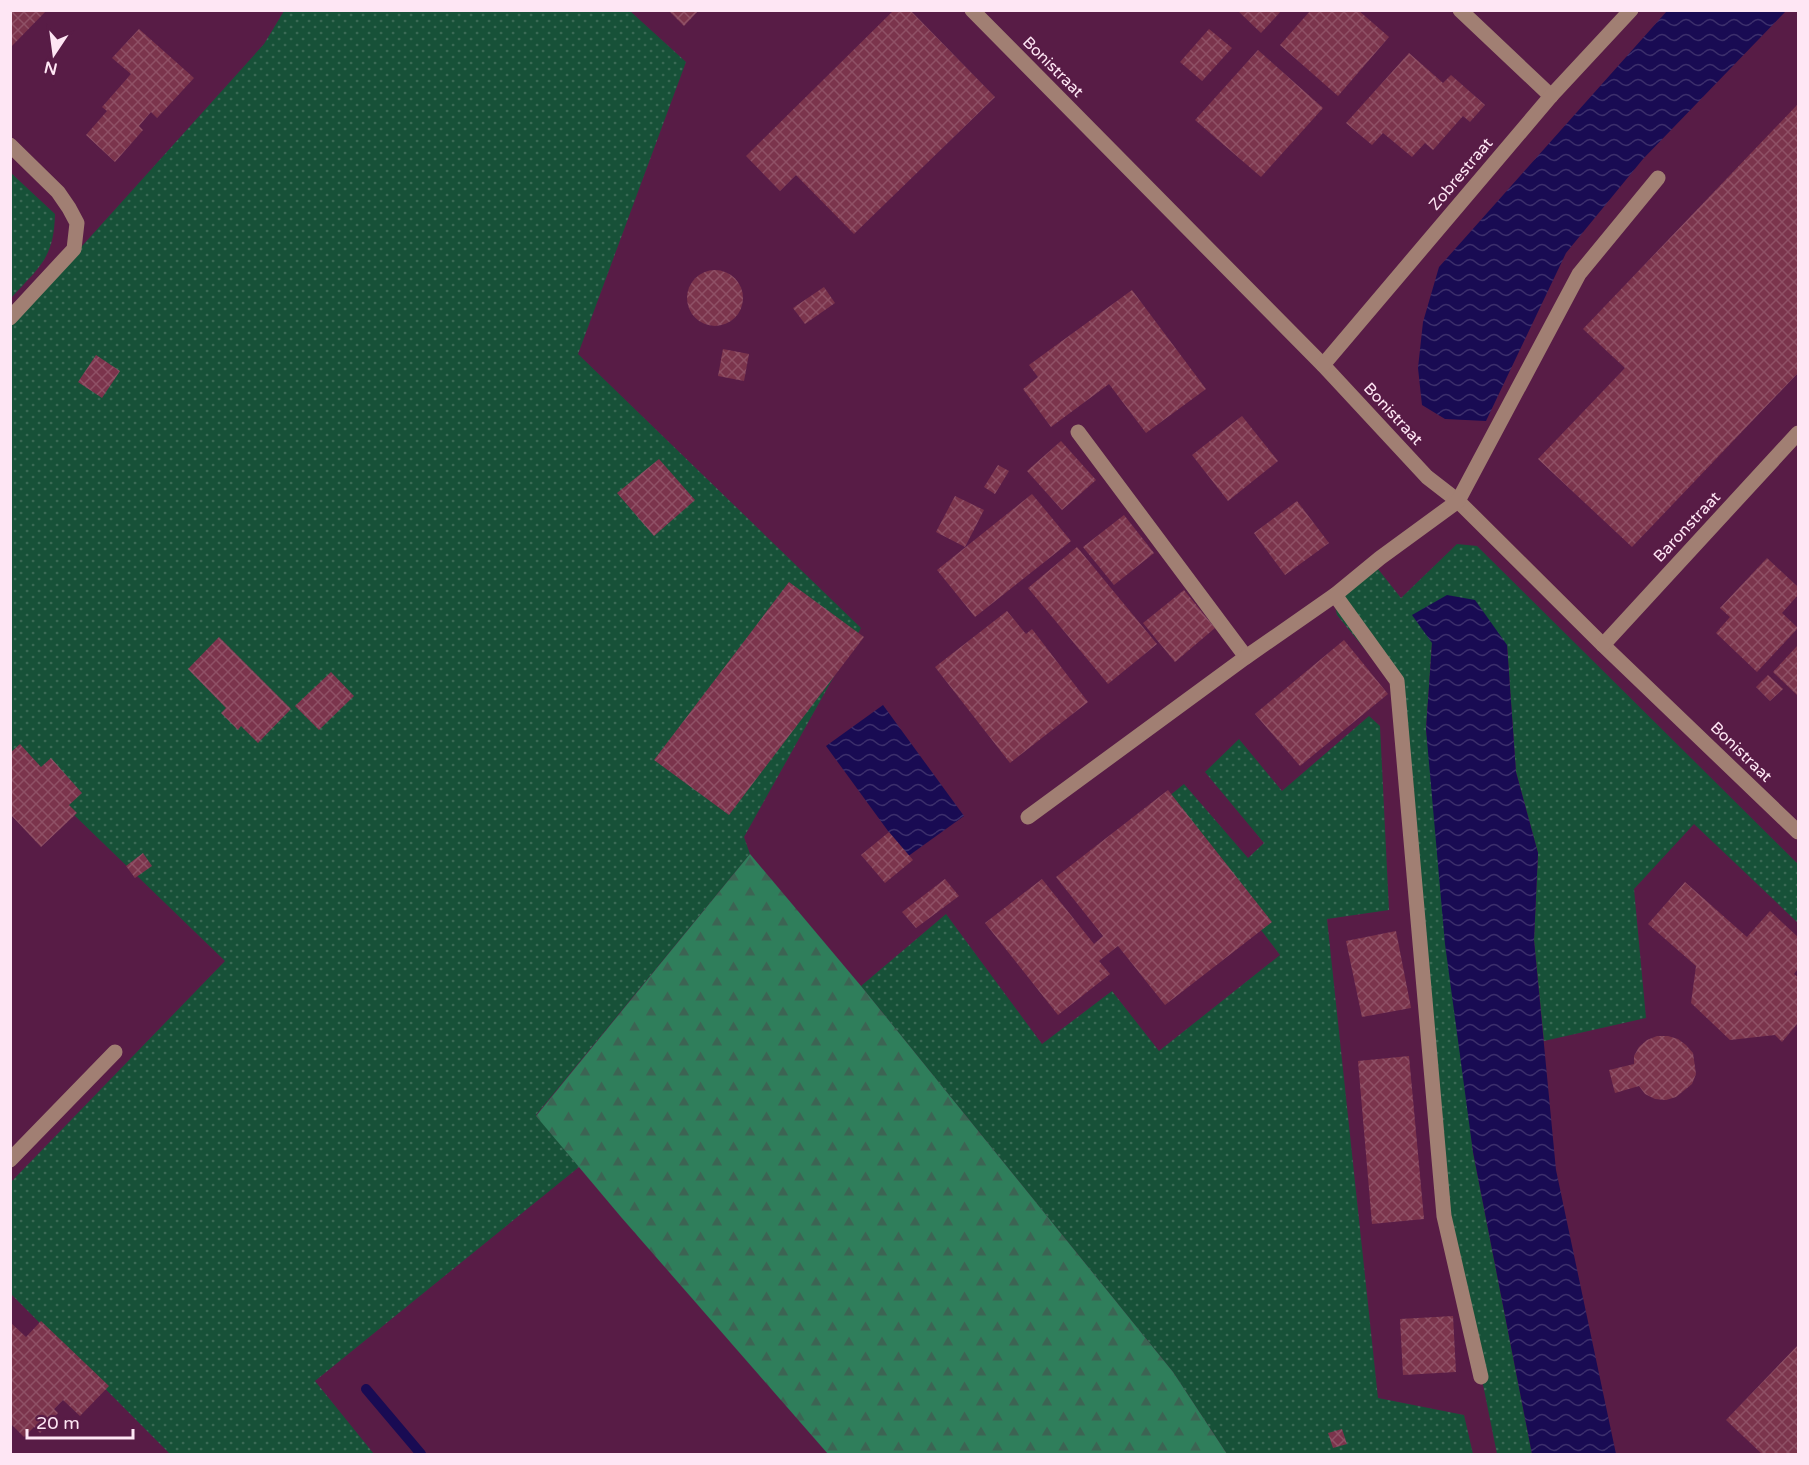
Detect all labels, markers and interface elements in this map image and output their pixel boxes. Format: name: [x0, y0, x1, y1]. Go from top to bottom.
north arrow: [24, 24, 84, 84]
street label: Bonistraat: [1018, 32, 1088, 102]
text: N: [42, 56, 59, 79]
street label: Zobrestraat: [1425, 134, 1497, 214]
street label: Bonistraat: [1359, 379, 1427, 449]
street label: Baronstraat: [1649, 488, 1725, 566]
street label: Bonistraat: [1706, 718, 1776, 786]
scale bar: [27, 1402, 134, 1440]
text: 20 m: [36, 1412, 80, 1434]

